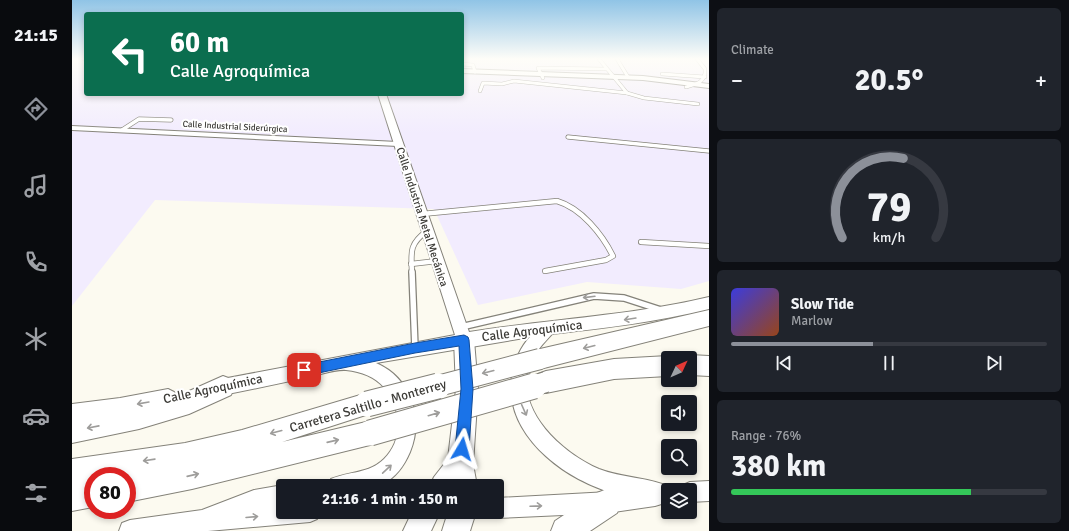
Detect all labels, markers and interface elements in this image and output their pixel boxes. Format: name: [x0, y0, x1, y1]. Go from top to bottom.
text: 21:15: [14, 24, 58, 46]
text: 60 m: [170, 26, 229, 60]
icon: left: [104, 28, 156, 80]
text: Climate: [731, 42, 774, 58]
text: Calle Agroquímica: [170, 60, 310, 82]
text: 20.5°: [854, 62, 924, 99]
text: −: [731, 67, 743, 94]
text: +: [1035, 67, 1047, 94]
icon: directions: [22, 95, 50, 123]
street label: Calle Industrial Siderúrgica: [182, 119, 288, 135]
street label: Calle Industria Metal Mecánica: [393, 146, 451, 289]
icon: music: [22, 172, 50, 200]
text: 79: [867, 182, 911, 233]
text: km/h: [873, 229, 905, 246]
icon: phone: [22, 248, 50, 276]
one-way arrow: [583, 293, 596, 300]
text: Slow Tide: [791, 295, 854, 313]
text: Marlow: [791, 313, 833, 329]
one-way arrow: [624, 315, 637, 323]
street label: Calle Agroquímica: [481, 317, 583, 345]
icon: climate: [22, 325, 50, 353]
one-way arrow: [583, 344, 596, 352]
north arrow: [661, 351, 697, 387]
map controls: [661, 351, 697, 519]
icon: previous: [773, 352, 795, 374]
icon: pause: [878, 352, 900, 374]
icon: next: [983, 352, 1005, 374]
pin: [287, 353, 321, 387]
icon: arrive: [293, 359, 315, 381]
one-way arrow: [482, 369, 495, 376]
street label: Calle Agroquímica: [162, 371, 264, 407]
street label: Carretera Saltillo - Monterrey: [288, 376, 448, 436]
button: sound: [661, 395, 697, 431]
one-way arrow: [137, 399, 150, 407]
icon: car: [22, 402, 50, 430]
one-way arrow: [521, 404, 528, 416]
one-way arrow: [428, 410, 441, 417]
one-way arrow: [87, 423, 100, 431]
position arrow: [441, 428, 483, 470]
text: Range · 76%: [731, 428, 801, 444]
one-way arrow: [270, 429, 283, 436]
one-way arrow: [326, 437, 339, 445]
button: search: [661, 439, 697, 475]
text: 380 km: [731, 448, 826, 485]
one-way arrow: [143, 456, 156, 464]
one-way arrow: [382, 464, 392, 474]
speed limit sign: 80: [84, 467, 136, 519]
one-way arrow: [186, 471, 199, 479]
icon: filters: [22, 479, 50, 507]
button: layers: [661, 483, 697, 519]
text: 21:16 · 1 min · 150 m: [322, 490, 458, 508]
one-way arrow: [529, 502, 542, 510]
one-way arrow: [245, 513, 258, 521]

